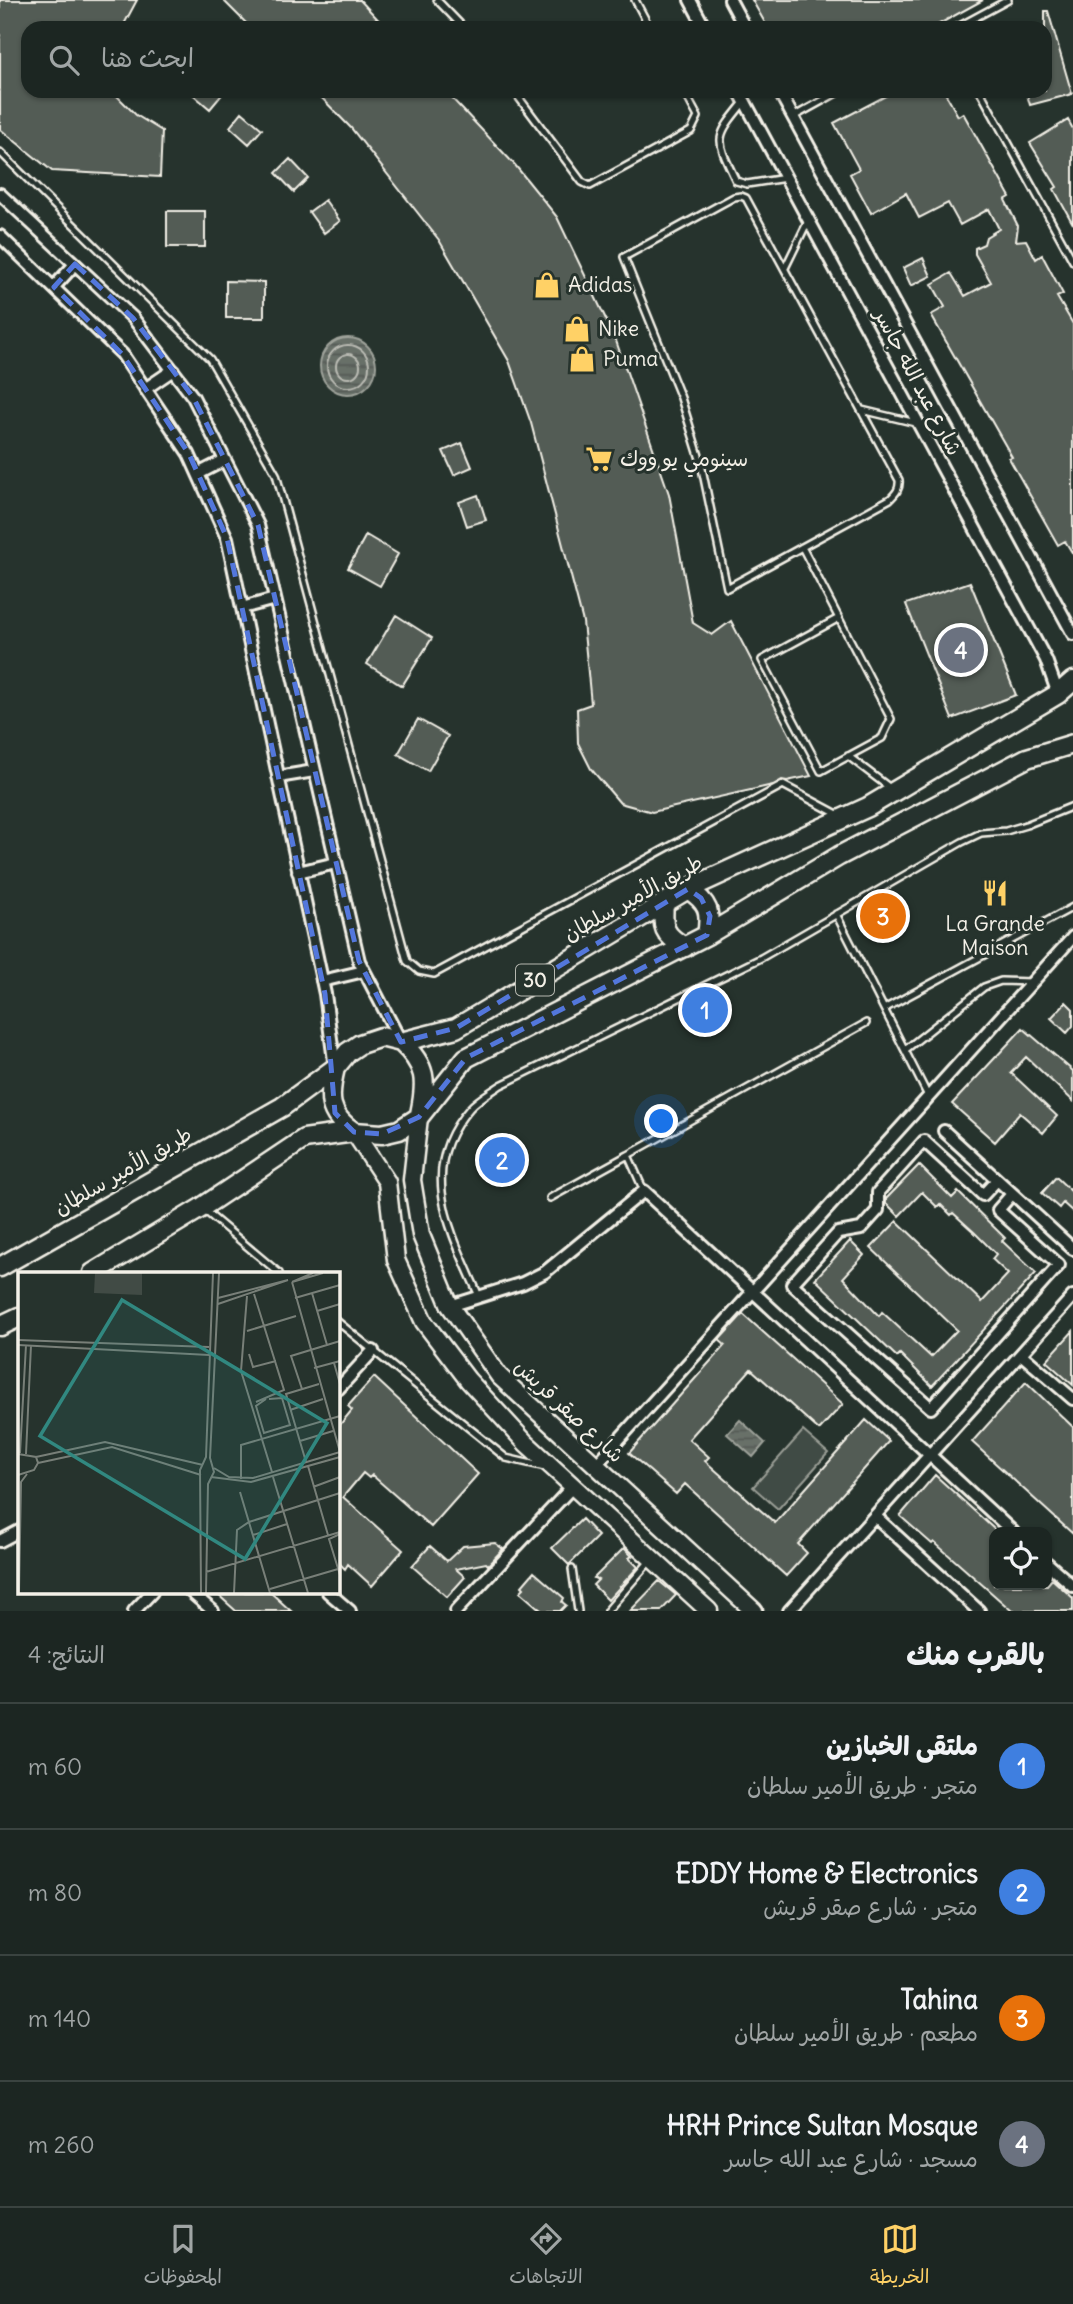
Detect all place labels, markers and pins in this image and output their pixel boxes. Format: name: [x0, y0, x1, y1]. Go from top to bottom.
shop icon: Adidas: [532, 270, 562, 300]
place label: Adidas: [568, 271, 632, 298]
shop icon: Nike: [562, 314, 592, 344]
place label: Nike: [598, 315, 639, 342]
shop icon: Puma: [567, 344, 597, 374]
place label: Puma: [603, 345, 658, 372]
supermarket icon: سينومي يو ووك: [584, 444, 614, 474]
place label: سينومي يو ووك: [620, 445, 748, 478]
pin: 4: [938, 624, 984, 676]
restaurant icon: La Grande Maison: [980, 878, 1010, 908]
pin: 3: [860, 890, 906, 942]
place label: La Grande Maison: [945, 910, 1045, 961]
pin: 1: [682, 984, 728, 1036]
pin: 2: [479, 1134, 525, 1186]

